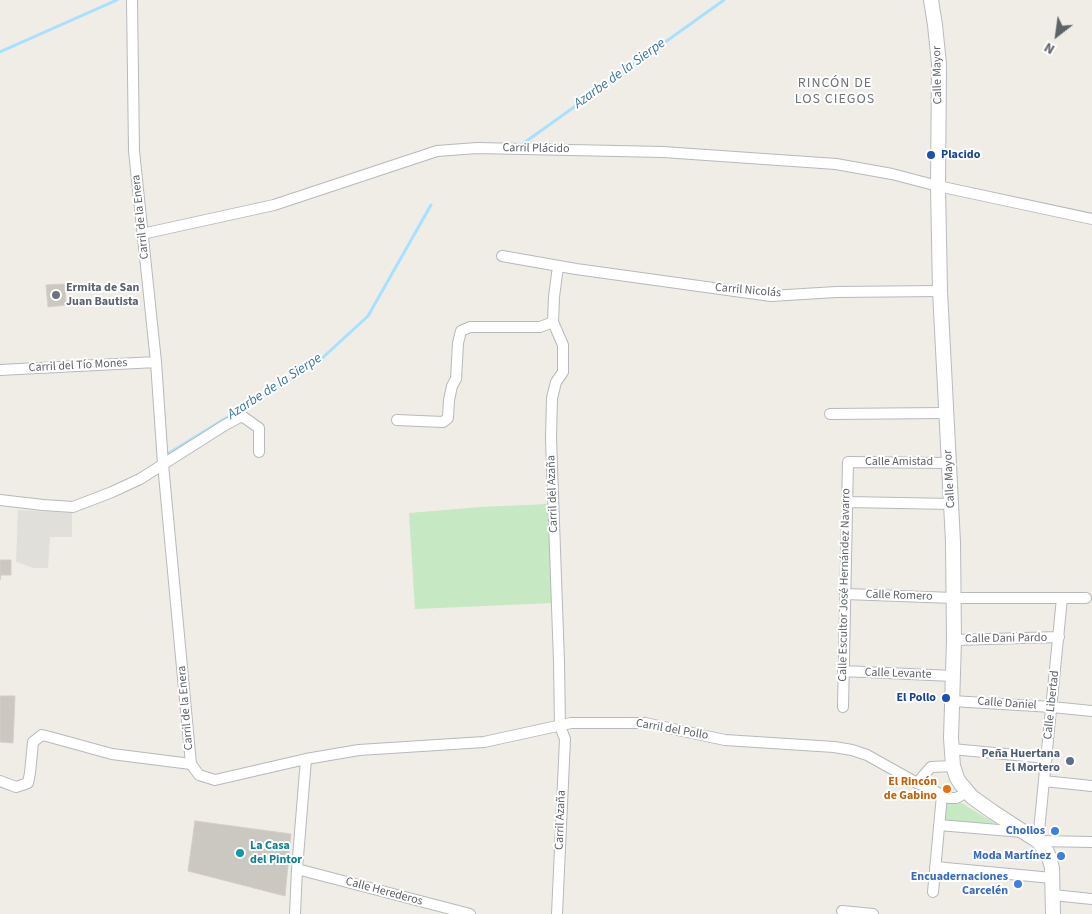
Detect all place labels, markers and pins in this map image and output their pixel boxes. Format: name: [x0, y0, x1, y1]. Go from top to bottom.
place label: Placido: [941, 148, 980, 162]
marker: Placido: [925, 149, 937, 161]
place label: Ermita de San Juan Bautista: [66, 281, 139, 309]
marker: Ermita de San Juan Bautista: [50, 289, 62, 301]
place label: El Pollo: [897, 691, 936, 705]
marker: El Pollo: [940, 692, 952, 704]
place label: Peña Huertana El Mortero: [982, 747, 1060, 775]
marker: Peña Huertana El Mortero: [1064, 755, 1076, 767]
place label: El Rincón de Gabino: [884, 775, 937, 803]
marker: El Rincón de Gabino: [941, 783, 953, 795]
place label: Chollos: [1006, 824, 1045, 838]
marker: Chollos: [1049, 825, 1061, 837]
place label: La Casa del Pintor: [250, 839, 302, 867]
marker: La Casa del Pintor: [234, 847, 246, 859]
place label: Moda Martínez: [973, 849, 1051, 863]
marker: Moda Martínez: [1055, 850, 1067, 862]
place label: Encuadernaciones Carcelén: [911, 870, 1008, 898]
marker: Encuadernaciones Carcelén: [1012, 878, 1024, 890]

